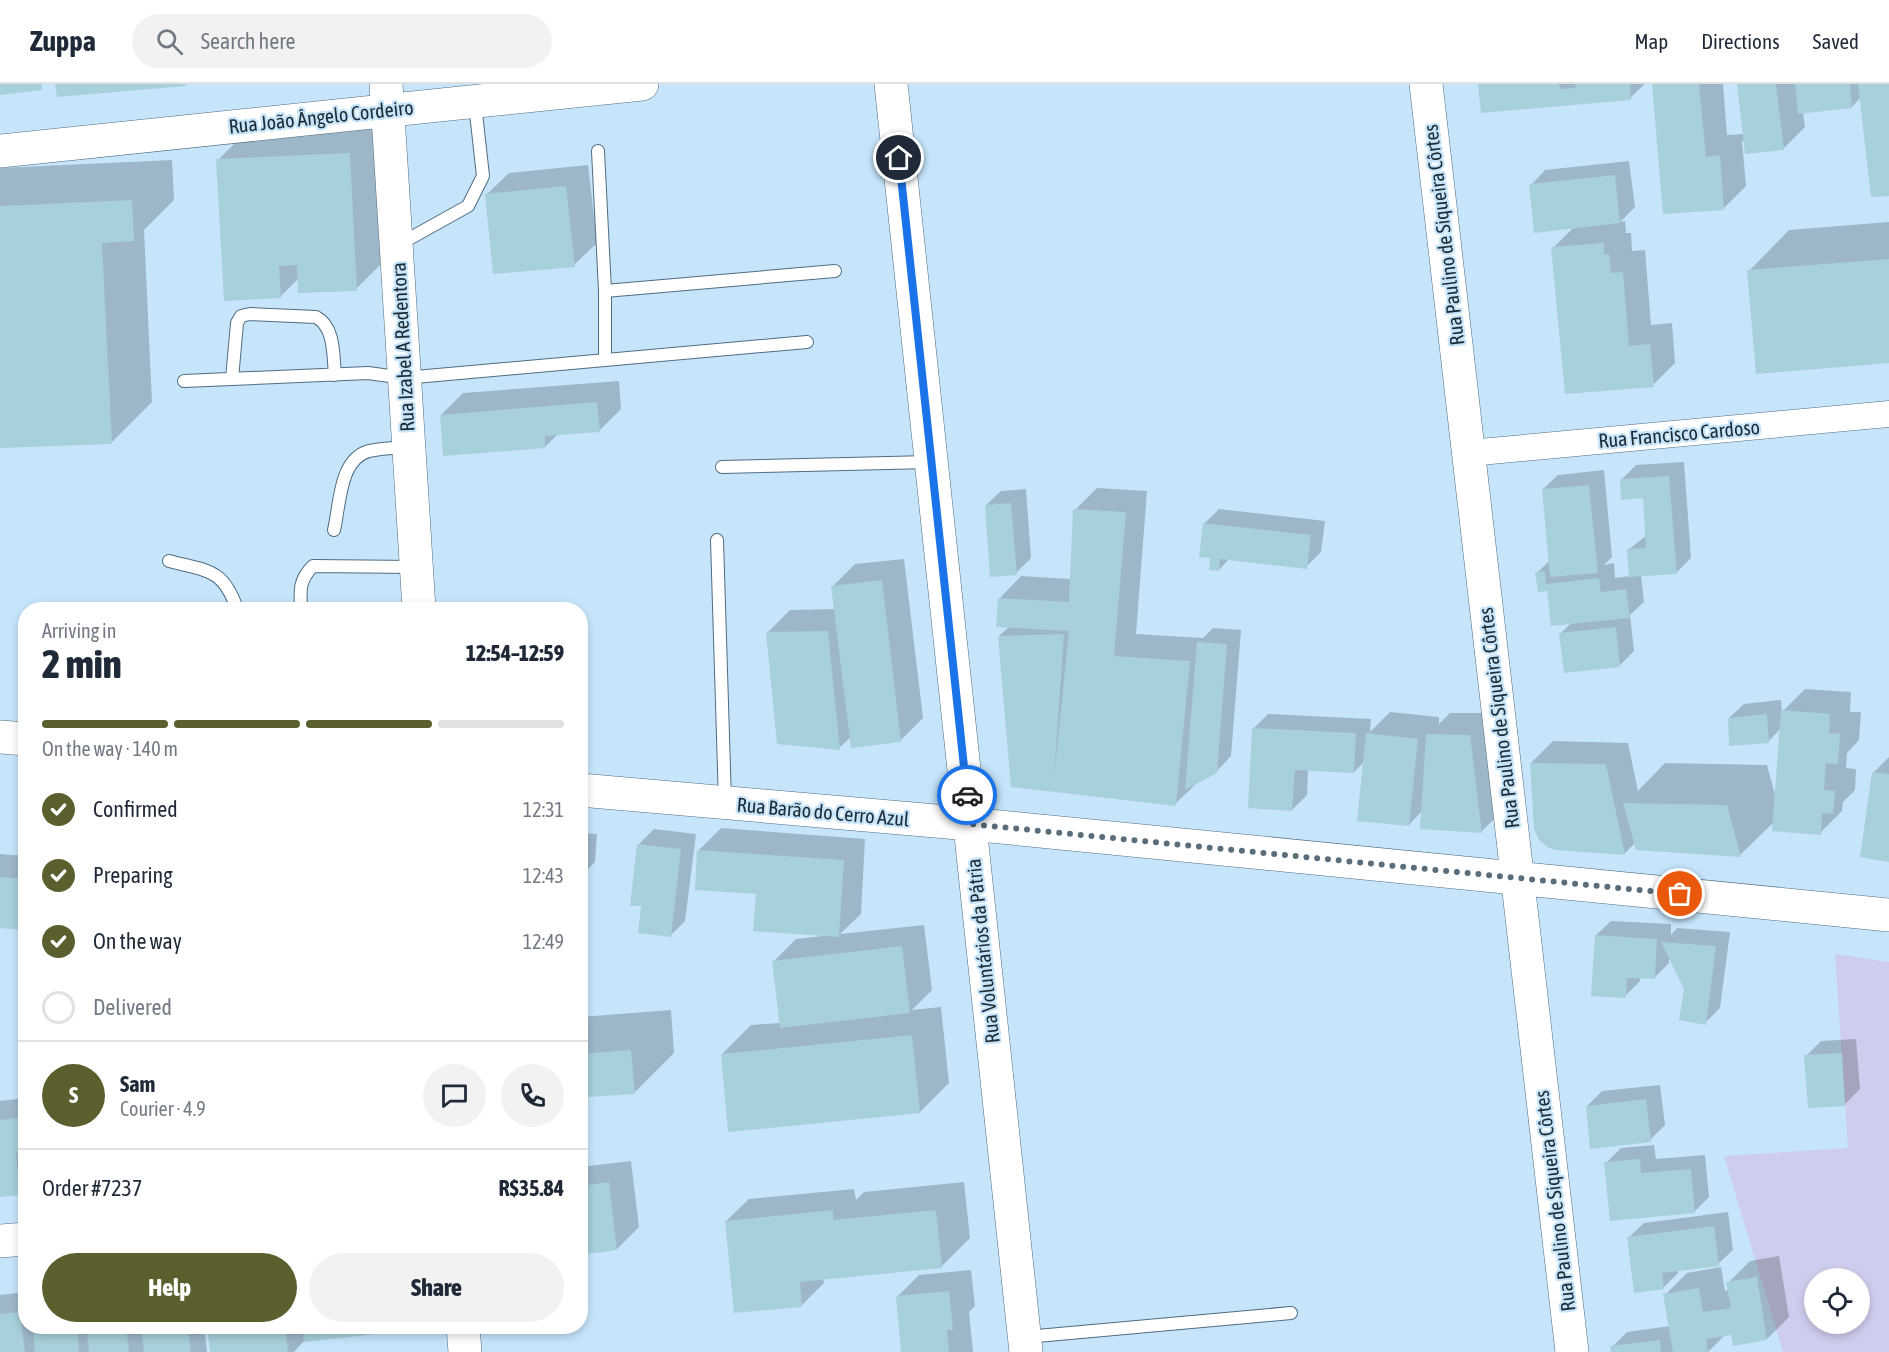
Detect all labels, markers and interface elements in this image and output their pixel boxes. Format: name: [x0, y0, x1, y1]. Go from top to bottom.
search box: [132, 14, 552, 68]
text: Zuppa: [30, 25, 96, 57]
icon: search: [153, 25, 186, 58]
text: Search here: [201, 28, 296, 54]
text: Map: [1634, 29, 1668, 53]
text: Directions: [1701, 29, 1780, 53]
text: Saved: [1813, 29, 1859, 53]
street label: Rua João Ângelo Cordeiro: [227, 95, 415, 138]
street label: Rua Paulino de Siqueira Côrtes: [1419, 123, 1468, 347]
pin: [873, 132, 924, 183]
icon: home: [882, 141, 915, 174]
street label: Rua Izabel A Redentora: [387, 262, 418, 432]
street label: Rua Francisco Cardoso: [1597, 415, 1761, 452]
street label: Rua Paulino de Siqueira Côrtes: [1474, 606, 1523, 830]
text: Arriving in: [42, 619, 116, 642]
text: 12:54–12:59: [466, 640, 564, 666]
text: 2 min: [42, 642, 122, 686]
text: On the way · 140 m: [42, 737, 178, 760]
courier: [937, 765, 997, 825]
icon: car: [951, 779, 984, 812]
icon: check: [42, 793, 75, 826]
street label: Rua Barão do Cerro Azul: [736, 793, 911, 831]
text: Confirmed: [93, 796, 178, 822]
text: 12:31: [523, 798, 564, 821]
street label: Rua Voluntários da Pátria: [961, 858, 1004, 1044]
icon: check: [42, 859, 75, 892]
text: Preparing: [93, 862, 173, 888]
text: 12:43: [523, 864, 564, 887]
pin: [1654, 868, 1705, 919]
icon: bag: [1663, 877, 1696, 910]
icon: check: [42, 925, 75, 958]
text: On the way: [93, 928, 182, 954]
text: 12:49: [523, 930, 564, 953]
text: Delivered: [93, 994, 172, 1020]
button: chat: [423, 1064, 486, 1127]
button: phone: [501, 1064, 564, 1127]
text: Sam: [120, 1071, 155, 1097]
text: S: [69, 1082, 78, 1108]
street label: Rua Paulino de Siqueira Côrtes: [1530, 1089, 1579, 1313]
text: Courier · 4.9: [120, 1097, 206, 1120]
text: Order #7237: [42, 1175, 142, 1201]
text: R$35.84: [498, 1175, 564, 1201]
button: Help: [42, 1253, 297, 1322]
button: Share: [309, 1253, 564, 1322]
map controls: [1804, 1268, 1870, 1334]
button: locate: [1804, 1268, 1870, 1334]

